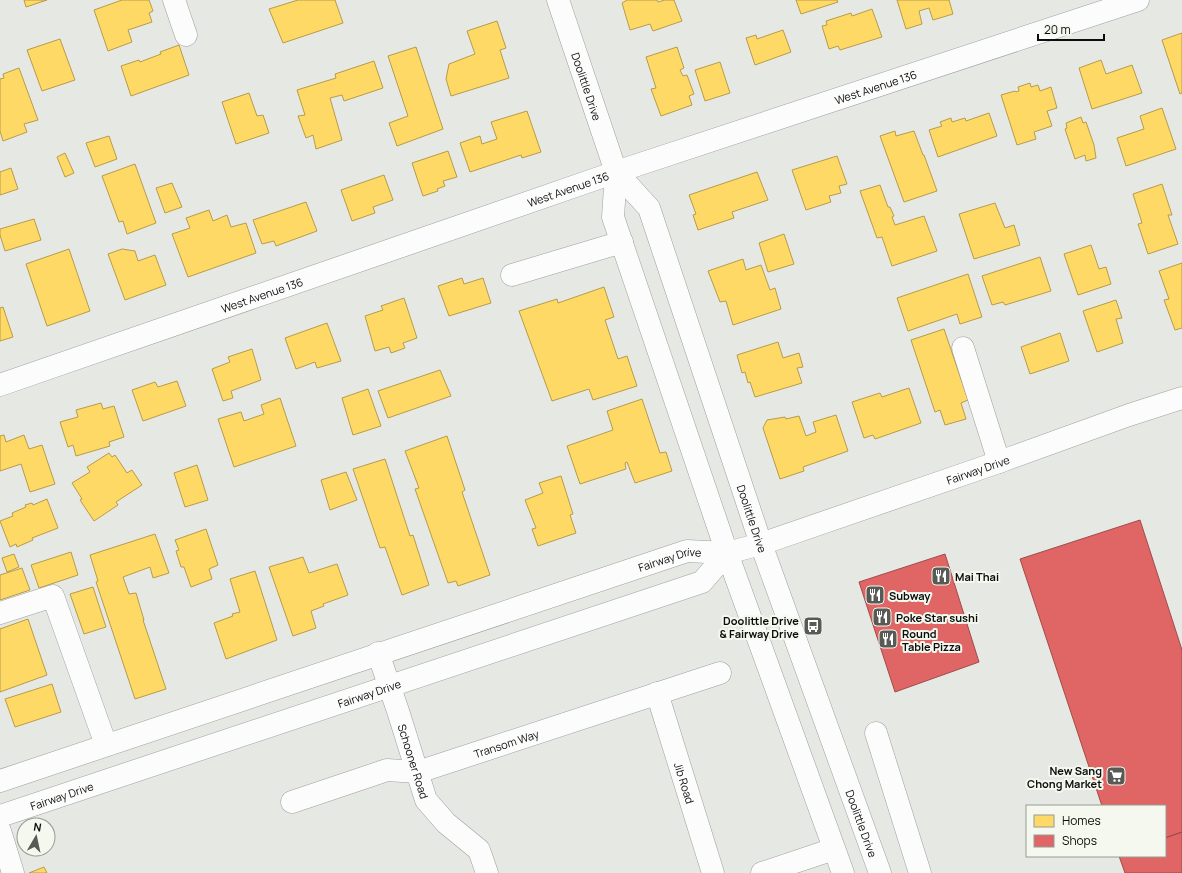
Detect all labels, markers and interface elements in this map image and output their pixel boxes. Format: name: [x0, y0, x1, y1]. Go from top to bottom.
scale bar: [1038, 16, 1104, 42]
text: 20 m: [1044, 21, 1071, 38]
street label: Doolittle Drive: [569, 50, 606, 123]
street label: West Avenue 136: [832, 66, 919, 107]
street label: West Avenue 136: [525, 167, 611, 210]
street label: West Avenue 136: [219, 273, 305, 316]
street label: Fairway Drive: [944, 451, 1012, 487]
street label: Doolittle Drive: [734, 482, 771, 555]
street label: Fairway Drive: [636, 544, 702, 574]
restaurant icon: Mai Thai: [930, 565, 952, 587]
place label: Mai Thai: [955, 569, 999, 584]
restaurant icon: Subway: [864, 584, 886, 606]
place label: Subway: [889, 588, 931, 603]
restaurant icon: Poke Star sushi: [871, 606, 893, 628]
place label: Poke Star sushi: [896, 610, 978, 625]
place label: Doolittle Drive & Fairway Drive: [720, 613, 799, 641]
bus stop icon: Doolittle Drive & Fairway Drive: [802, 615, 824, 637]
place label: Round Table Pizza: [902, 626, 961, 654]
restaurant icon: Round Table Pizza: [877, 628, 899, 650]
street label: Fairway Drive: [336, 675, 403, 710]
street label: Schooner Road: [395, 722, 433, 801]
street label: Transom Way: [472, 725, 541, 761]
street label: Jib Road: [671, 760, 698, 805]
place label: New Sang Chong Market: [1027, 763, 1102, 791]
supermarket icon: New Sang Chong Market: [1105, 765, 1127, 787]
street label: Fairway Drive: [28, 778, 96, 813]
street label: Doolittle Drive: [843, 787, 881, 860]
legend: [1026, 805, 1166, 857]
text: Homes: [1062, 812, 1101, 829]
north arrow: [16, 817, 56, 857]
text: N: [33, 819, 43, 835]
text: Shops: [1062, 832, 1097, 849]

